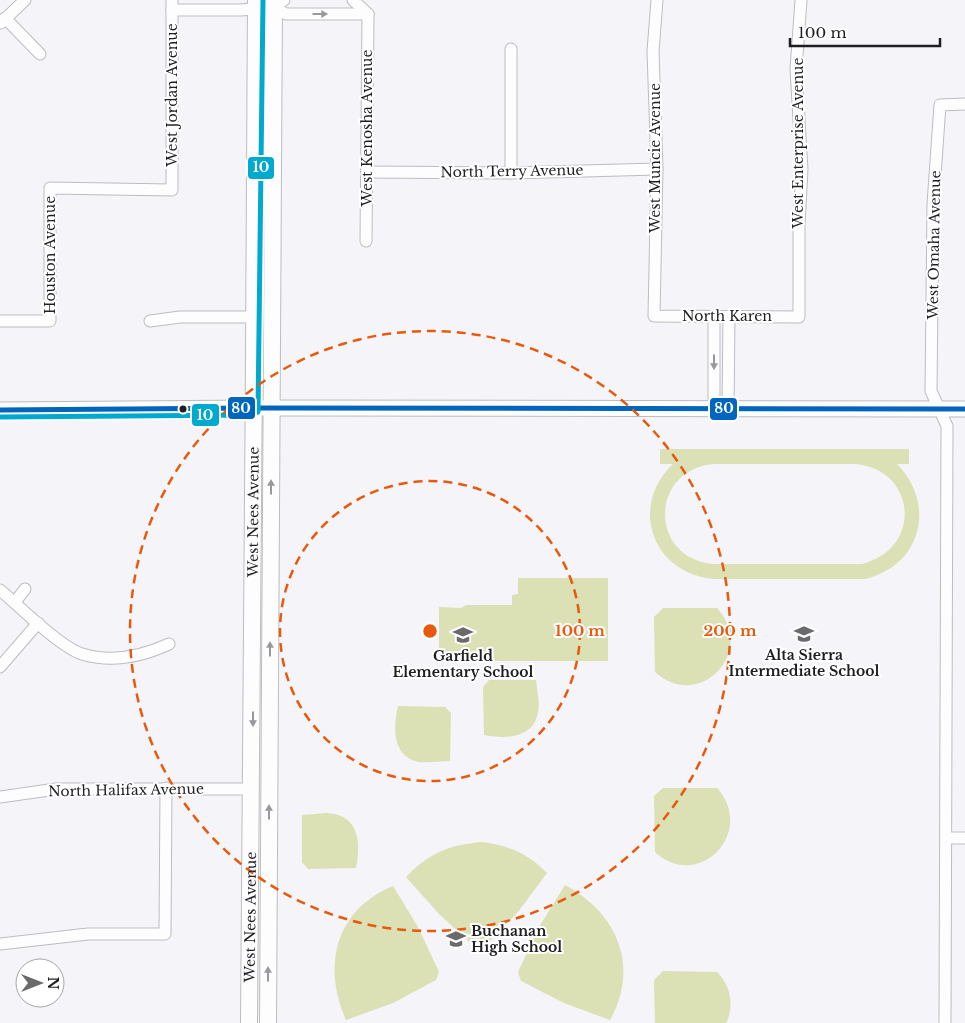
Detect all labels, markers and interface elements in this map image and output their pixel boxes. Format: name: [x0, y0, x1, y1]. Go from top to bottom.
one-way arrow: [312, 10, 328, 18]
scale bar: [790, 15, 940, 47]
street label: West Jordan Avenue: [163, 23, 181, 168]
text: 100 m: [798, 23, 847, 42]
street label: West Kenosha Avenue: [358, 50, 376, 207]
street label: West Enterprise Avenue: [789, 58, 807, 229]
street label: West Muncie Avenue: [646, 83, 664, 234]
line badge: 10: [247, 156, 275, 180]
text: 10: [253, 158, 269, 176]
street label: North Terry Avenue: [440, 161, 584, 181]
street label: West Omaha Avenue: [924, 170, 944, 321]
street label: Houston Avenue: [41, 196, 59, 314]
street label: North Karen: [682, 307, 772, 325]
one-way arrow: [710, 355, 718, 371]
line badge: 80: [227, 396, 256, 420]
line badge: 80: [709, 397, 738, 421]
text: 80: [231, 399, 251, 417]
text: 80: [714, 399, 734, 417]
line badge: 10: [191, 403, 220, 427]
unlabelled marker: [178, 404, 188, 414]
text: 10: [197, 406, 213, 424]
street label: West Nees Avenue: [244, 447, 263, 578]
one-way arrow: [267, 479, 275, 495]
text: 100 m: [555, 621, 605, 640]
text: 200 m: [704, 621, 757, 640]
centre of rings: [421, 622, 439, 640]
school or university icon: Alta Sierra Intermediate School: [793, 623, 815, 645]
school or university icon: Garfield Elementary School: [452, 624, 474, 646]
one-way arrow: [266, 641, 274, 657]
place label: Alta Sierra Intermediate School: [728, 646, 880, 680]
place label: Garfield Elementary School: [392, 647, 534, 681]
one-way arrow: [249, 711, 257, 727]
street label: North Halifax Avenue: [48, 780, 204, 800]
one-way arrow: [265, 804, 273, 820]
street label: West Nees Avenue: [241, 852, 260, 983]
place label: Buchanan High School: [471, 922, 562, 956]
school or university icon: Buchanan High School: [445, 928, 467, 950]
north arrow: [15, 958, 65, 1008]
one-way arrow: [264, 966, 272, 982]
text: N: [44, 976, 62, 990]

